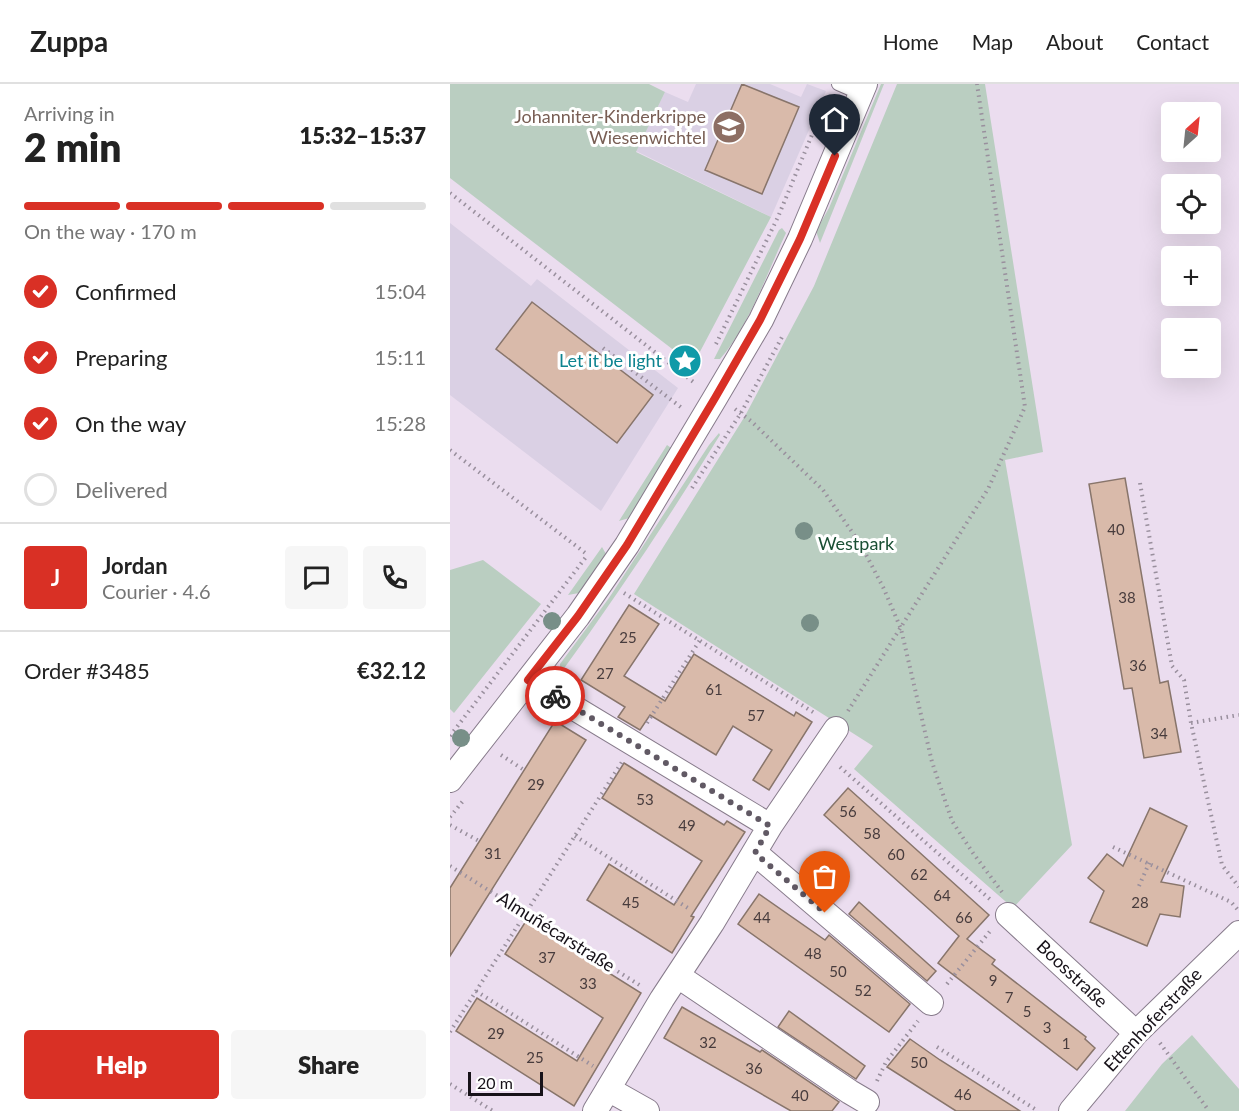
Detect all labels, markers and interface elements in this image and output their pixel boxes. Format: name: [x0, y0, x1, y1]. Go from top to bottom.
text: Zuppa: [30, 24, 108, 58]
text: Home: [883, 29, 939, 54]
text: Map: [972, 29, 1013, 54]
text: About: [1046, 29, 1103, 54]
text: Contact: [1136, 29, 1209, 54]
pin: [809, 94, 860, 156]
text: Arriving in: [24, 101, 115, 125]
north arrow: [1161, 102, 1221, 162]
map controls: [1161, 102, 1221, 378]
icon: home: [818, 103, 851, 136]
place label: Johanniter-Kinderkrippe Wiesenwichtel: [514, 105, 706, 148]
school or university icon: Johanniter-Kinderkrippe Wiesenwichtel: [711, 109, 747, 145]
text: 15:32–15:37: [300, 122, 426, 149]
text: 2 min: [24, 124, 121, 170]
button: locate: [1161, 174, 1221, 234]
text: On the way · 170 m: [24, 219, 197, 243]
button: +: [1161, 246, 1221, 306]
icon: check: [24, 275, 57, 308]
text: Confirmed: [75, 278, 177, 305]
text: 15:04: [375, 279, 426, 303]
button: −: [1161, 318, 1221, 378]
icon: check: [24, 341, 57, 374]
place icon: Let it be light: [667, 343, 703, 379]
text: Preparing: [75, 344, 167, 371]
text: 15:11: [375, 345, 426, 369]
place label: Let it be light: [559, 349, 663, 371]
icon: check: [24, 407, 57, 440]
text: On the way: [75, 410, 186, 437]
text: 15:28: [375, 411, 426, 435]
text: Delivered: [75, 476, 168, 503]
house number: 40: [1107, 520, 1125, 538]
park label: Westpark: [818, 532, 895, 554]
button: chat: [285, 546, 348, 609]
button: phone: [363, 546, 426, 609]
text: Jordan: [102, 552, 168, 579]
text: J: [51, 564, 60, 591]
text: Courier · 4.6: [102, 579, 211, 603]
house number: 38: [1118, 588, 1136, 606]
house number: 25: [619, 628, 637, 646]
house number: 36: [1129, 656, 1147, 674]
text: Order #3485: [24, 657, 150, 684]
text: €32.12: [357, 657, 426, 684]
house number: 27: [596, 664, 614, 682]
courier: [525, 666, 585, 726]
icon: bike: [539, 680, 572, 713]
house number: 61: [705, 680, 723, 698]
house number: 57: [747, 706, 765, 724]
house number: 34: [1150, 724, 1168, 742]
house number: 29: [527, 775, 545, 793]
house number: 53: [636, 790, 654, 808]
house number: 56: [839, 802, 857, 820]
house number: 49: [678, 816, 696, 834]
house number: 58: [863, 824, 881, 842]
house number: 31: [484, 844, 502, 862]
house number: 60: [887, 845, 905, 863]
pin: [799, 851, 850, 913]
icon: bag: [808, 860, 841, 893]
house number: 62: [910, 865, 928, 883]
street label: Almuñécarstraße: [494, 886, 619, 976]
house number: 64: [933, 886, 951, 904]
house number: 45: [622, 893, 640, 911]
house number: 28: [1131, 893, 1149, 911]
house number: 44: [753, 908, 771, 926]
house number: 66: [955, 908, 973, 926]
street label: Boosstraße: [1033, 935, 1113, 1012]
house number: 48: [804, 944, 822, 962]
house number: 37: [538, 948, 556, 966]
house number: 50: [829, 962, 847, 980]
street label: Ettenhoferstraße: [1099, 963, 1206, 1076]
house number: 9: [989, 971, 997, 989]
house number: 33: [579, 974, 597, 992]
house number: 52: [854, 981, 872, 999]
house number: 7: [1005, 988, 1014, 1006]
house number: 5: [1023, 1002, 1031, 1020]
house number: 3: [1043, 1018, 1051, 1036]
house number: 29: [487, 1024, 505, 1042]
button: Help: [24, 1030, 219, 1099]
button: Share: [231, 1030, 426, 1099]
house number: 32: [699, 1033, 717, 1051]
house number: 1: [1062, 1034, 1070, 1052]
house number: 25: [526, 1048, 544, 1066]
house number: 50: [910, 1053, 928, 1071]
house number: 36: [745, 1059, 763, 1077]
scale bar: [468, 1069, 543, 1096]
text: 20 m: [477, 1073, 513, 1092]
house number: 46: [954, 1085, 972, 1103]
house number: 40: [791, 1086, 809, 1104]

